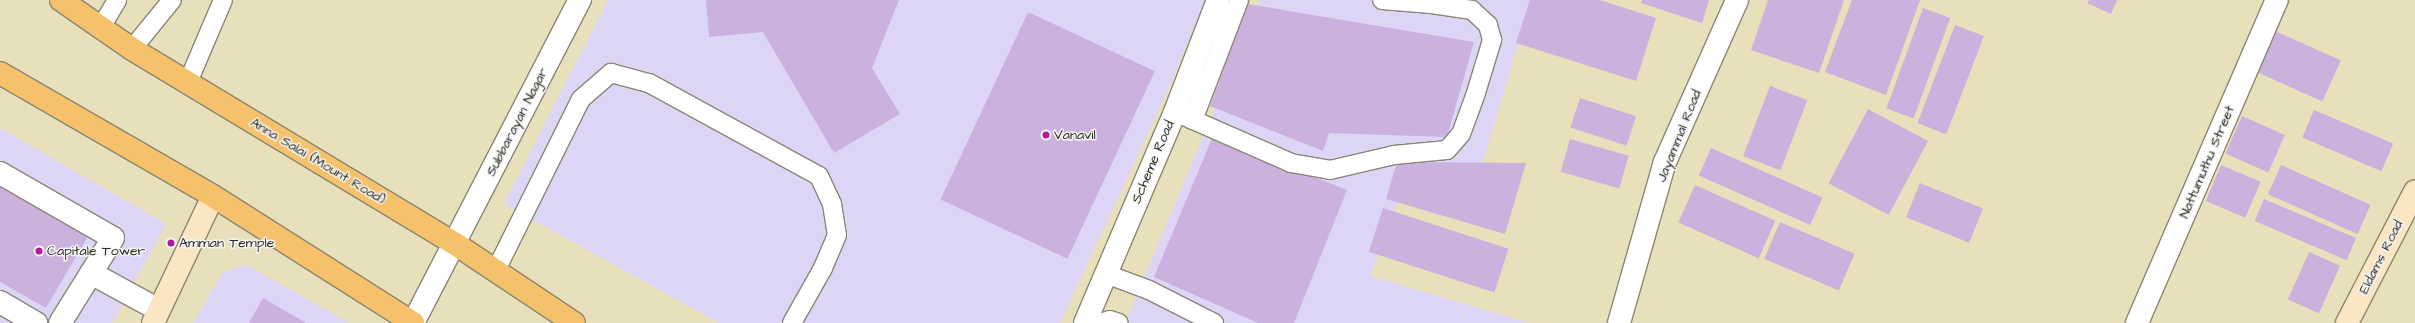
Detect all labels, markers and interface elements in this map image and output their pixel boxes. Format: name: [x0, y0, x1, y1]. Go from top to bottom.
street label: Subbarayan Nagar: [482, 65, 552, 179]
street label: Jayammal Road: [1653, 87, 1705, 185]
street label: Nattumuthu Street: [2176, 103, 2238, 221]
street label: Anna Salai (Mount Road): [247, 114, 389, 208]
street label: Scheme Road: [1128, 118, 1178, 206]
place label: Vanavil: [1054, 127, 1096, 143]
marker: Vanavil: [1041, 130, 1051, 140]
street label: Eldams Road: [2355, 217, 2407, 297]
place label: Amman Temple: [179, 235, 274, 251]
marker: Amman Temple: [166, 238, 176, 248]
place label: Capitale Tower: [47, 243, 145, 259]
marker: Capitale Tower: [34, 246, 44, 256]

